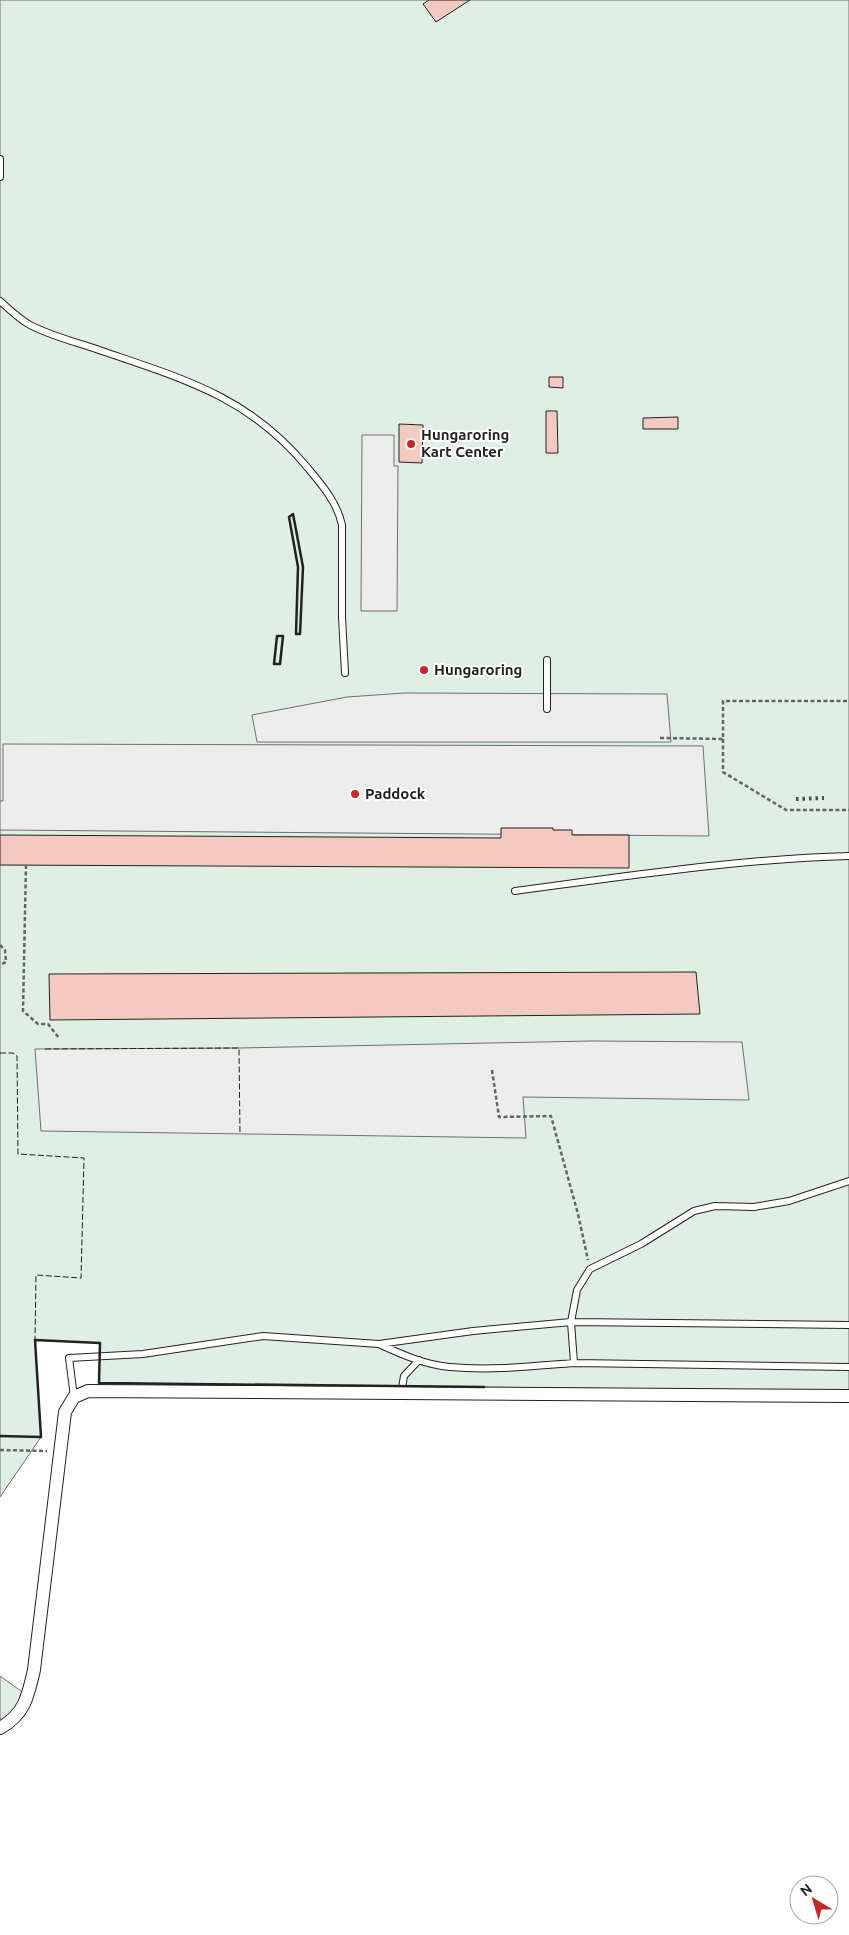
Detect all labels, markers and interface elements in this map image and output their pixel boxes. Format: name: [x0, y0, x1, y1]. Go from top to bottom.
place label: Hungaroring Kart Center: [421, 426, 509, 460]
marker: Hungaroring Kart Center: [405, 438, 417, 450]
place label: Hungaroring: [434, 661, 522, 678]
marker: Hungaroring: [418, 664, 430, 676]
place label: Paddock: [365, 785, 426, 802]
marker: Paddock: [349, 788, 361, 800]
north arrow: [789, 1875, 839, 1925]
text: N: [797, 1880, 815, 1899]

